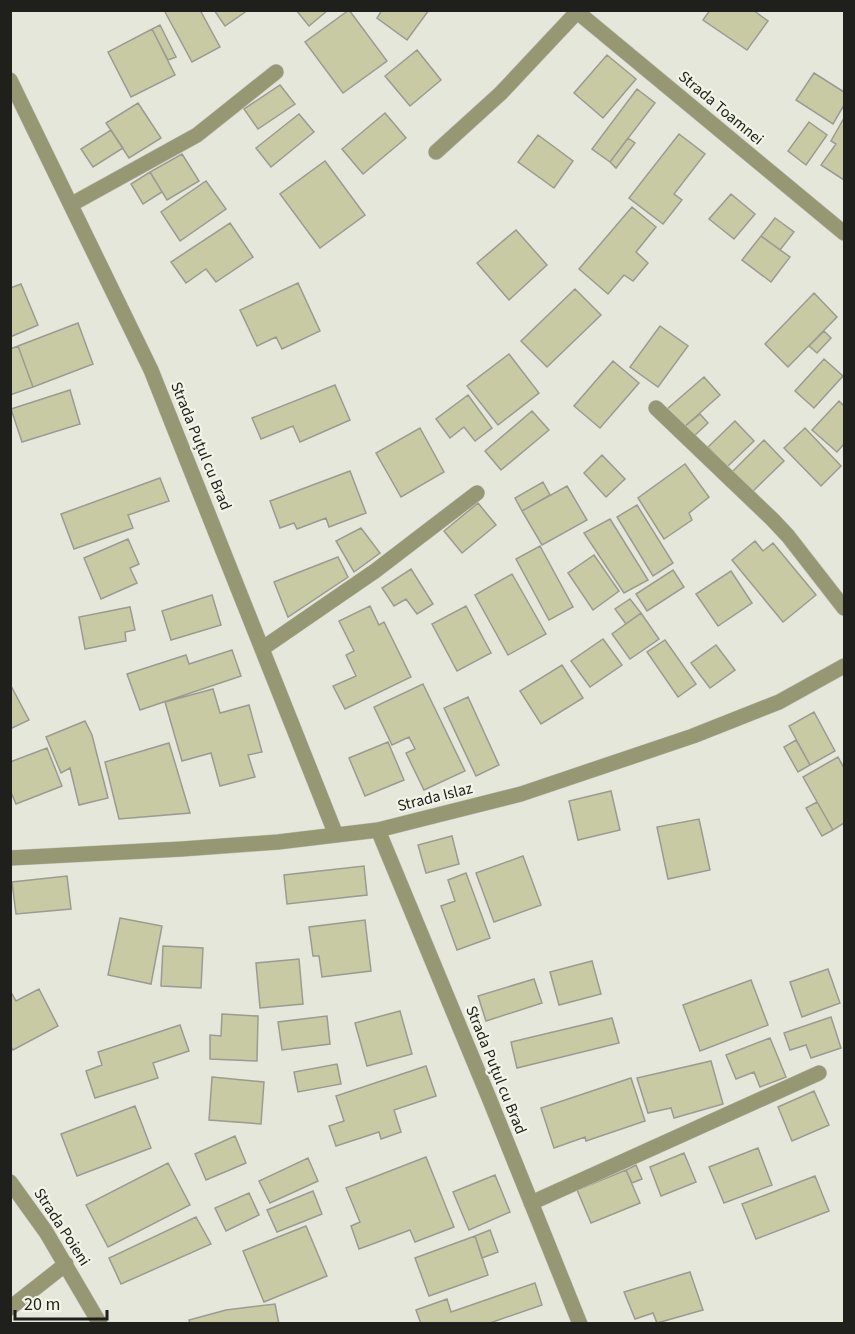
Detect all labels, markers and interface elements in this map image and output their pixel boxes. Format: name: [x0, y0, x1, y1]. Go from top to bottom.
street label: Strada Toamnei: [674, 66, 768, 150]
street label: Strada Puțul cu Brad: [165, 378, 237, 514]
street label: Strada Islaz: [395, 777, 475, 817]
street label: Strada Puțul cu Brad: [460, 1002, 532, 1138]
street label: Strada Poieni: [29, 1184, 95, 1270]
scale bar: [15, 1283, 106, 1321]
text: 20 m: [24, 1292, 60, 1317]

